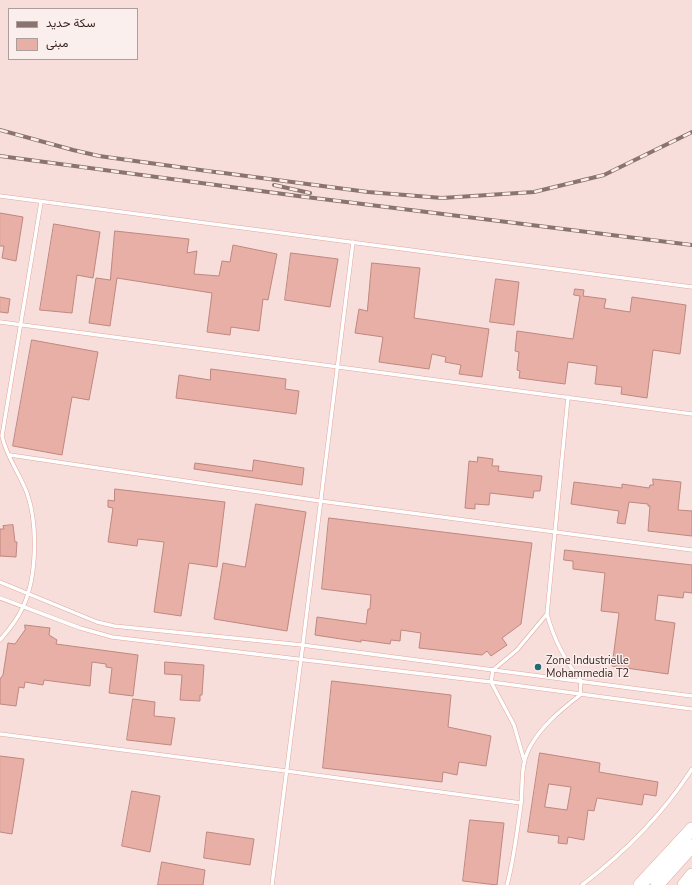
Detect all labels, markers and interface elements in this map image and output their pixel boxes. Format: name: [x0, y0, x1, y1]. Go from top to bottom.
legend: [8, 8, 138, 60]
text: سكة حديد: [46, 15, 95, 31]
text: مبنى: [46, 35, 68, 51]
place label: Zone Industrielle Mohammedia T2: [546, 654, 629, 680]
marker: Zone Industrielle Mohammedia T2: [533, 662, 543, 672]

